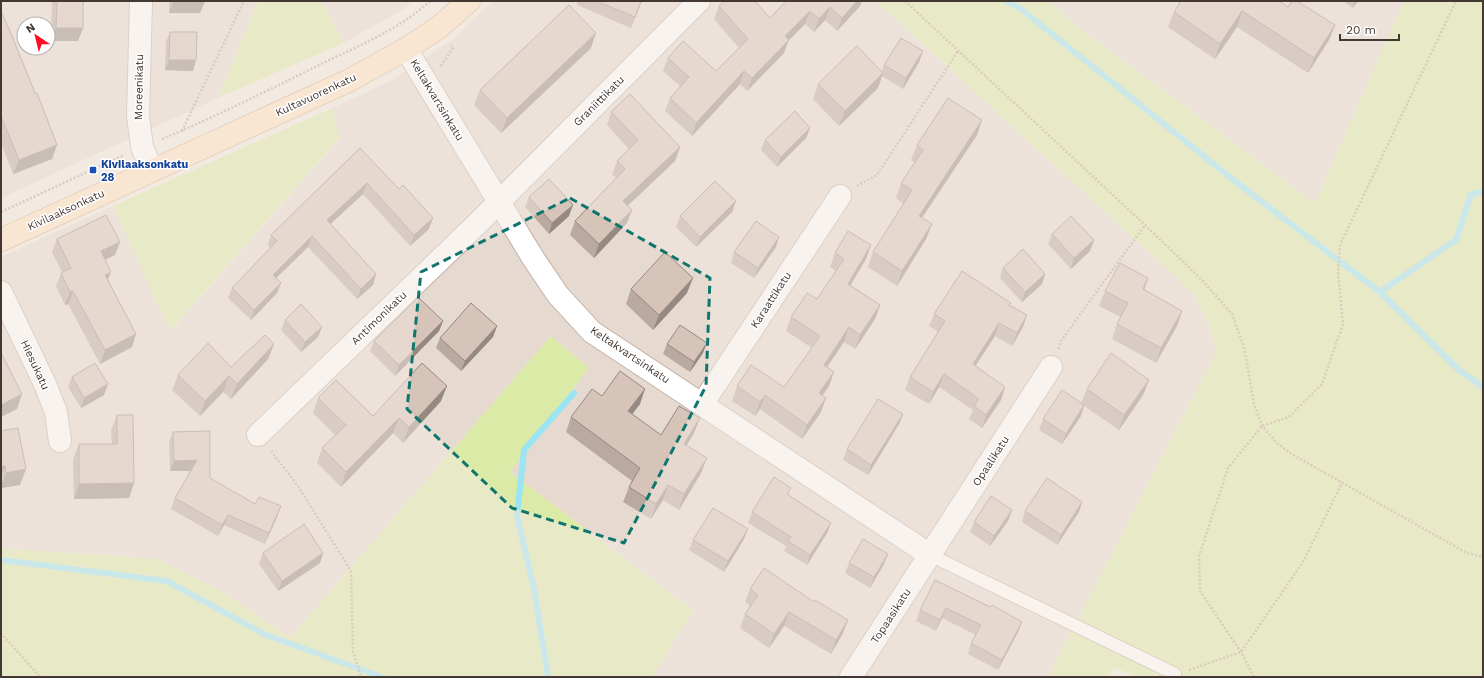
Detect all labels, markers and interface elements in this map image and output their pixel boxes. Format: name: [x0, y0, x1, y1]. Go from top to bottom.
north arrow: [16, 16, 56, 56]
scale bar: [1340, 16, 1399, 42]
text: N: [23, 21, 38, 36]
text: 20 m: [1346, 23, 1376, 37]
street label: Moreenikatu: [132, 54, 146, 120]
street label: Keltakvartsinkatu: [407, 57, 467, 143]
street label: Kultavuorenkatu: [274, 71, 358, 119]
street label: Graniittikatu: [571, 73, 627, 129]
place label: Kivilaaksonkatu 28: [101, 158, 189, 184]
marker: Kivilaaksonkatu 28: [88, 165, 98, 175]
street label: Kivilaaksonkatu: [25, 186, 107, 234]
street label: Karaattikatu: [748, 269, 794, 331]
street label: Antimonikatu: [349, 288, 409, 348]
street label: Keltakvartsinkatu: [588, 324, 672, 386]
street label: Hiesukatu: [18, 338, 52, 392]
street label: Opaalikatu: [970, 433, 1012, 489]
street label: Topaasikatu: [868, 586, 914, 646]

